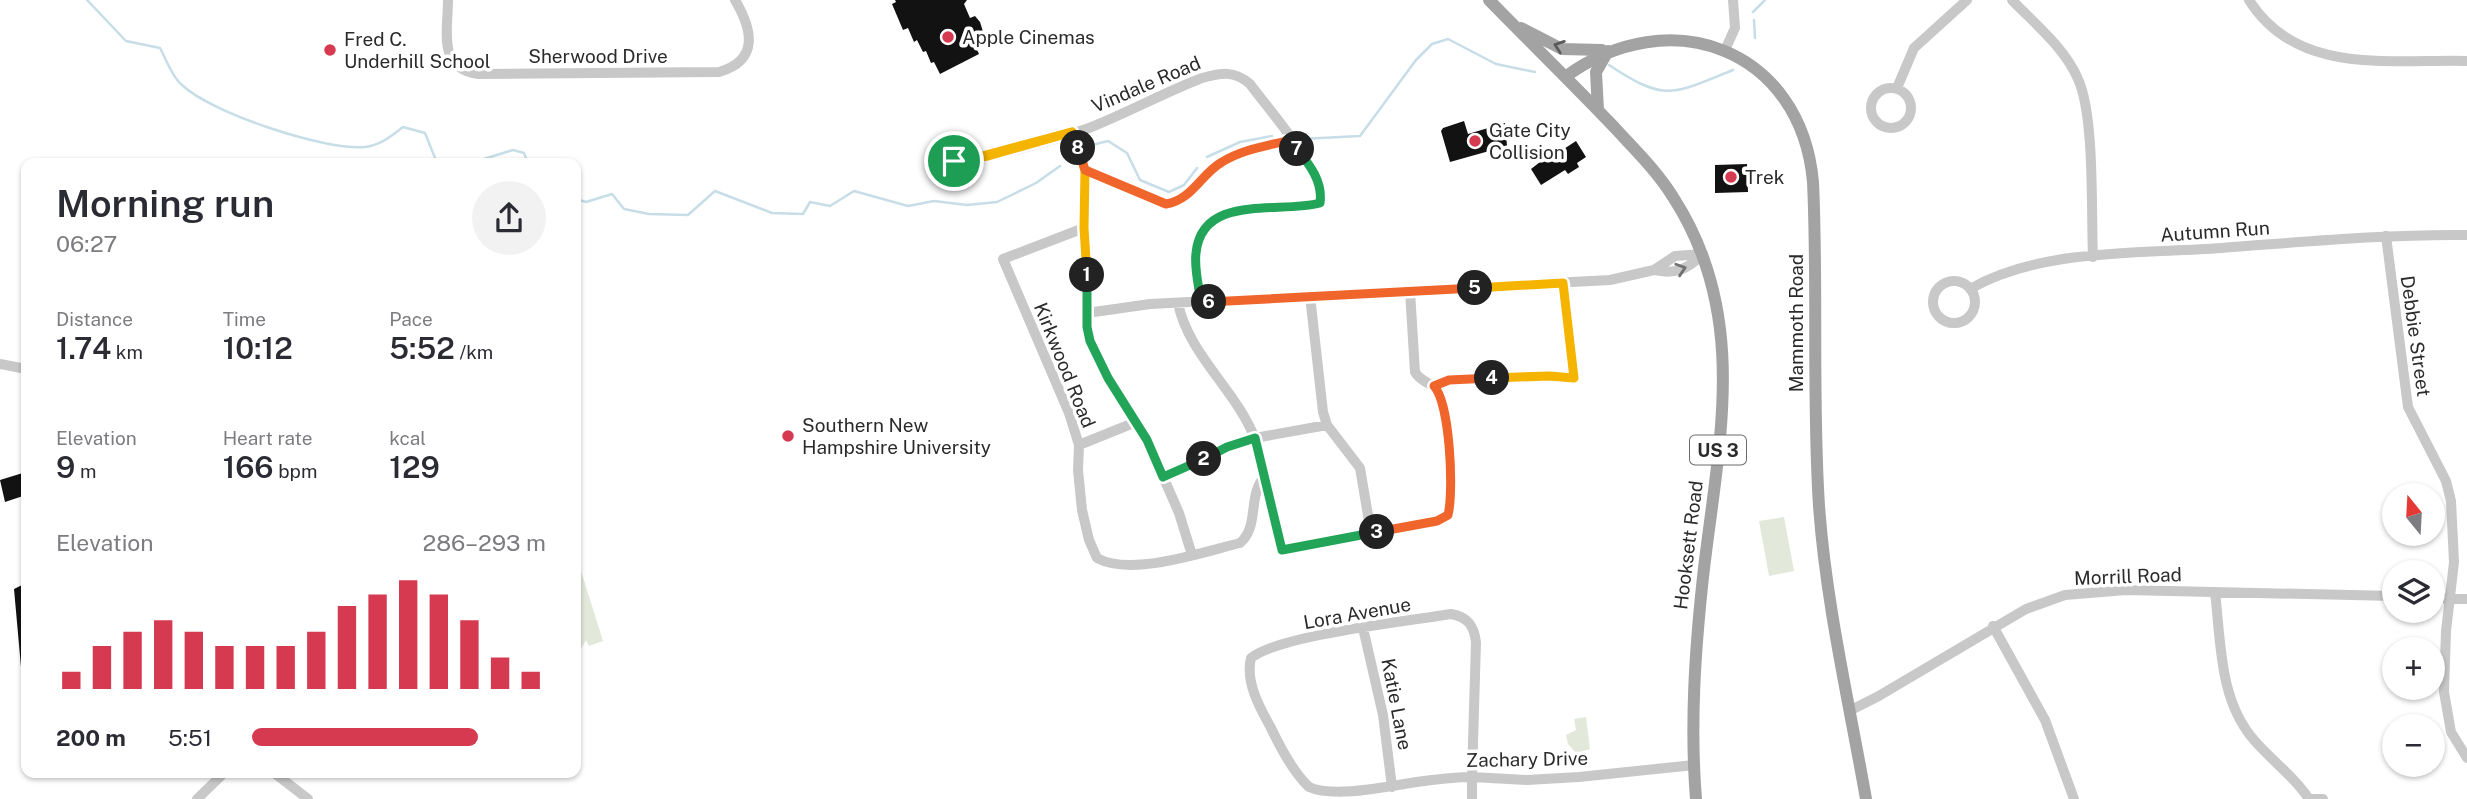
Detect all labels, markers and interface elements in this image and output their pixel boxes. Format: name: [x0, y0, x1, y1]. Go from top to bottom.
place label: Apple Cinemas: [962, 26, 1095, 48]
place label: Fred C. Underhill School: [344, 28, 491, 72]
marker: Apple Cinemas: [940, 29, 956, 45]
one-way arrow: [1554, 40, 1566, 54]
marker: Fred C. Underhill School: [322, 42, 338, 58]
street label: Sherwood Drive: [528, 45, 668, 67]
street label: Vindale Road: [1088, 51, 1204, 117]
place label: Gate City Collision: [1489, 119, 1571, 163]
pin: 8: [1060, 130, 1096, 166]
pin: [924, 131, 984, 191]
pin: 7: [1280, 132, 1314, 166]
marker: Gate City Collision: [1467, 133, 1483, 149]
text: 8: [1071, 136, 1084, 158]
text: 7: [1291, 137, 1302, 159]
icon: arrive: [935, 142, 973, 180]
place label: Trek: [1745, 166, 1785, 188]
marker: Trek: [1723, 169, 1739, 185]
text: Morning run: [56, 181, 274, 226]
button: share: [472, 181, 546, 255]
street label: Autumn Run: [2160, 216, 2270, 246]
text: 06:27: [56, 230, 117, 257]
street label: Mammoth Road: [1785, 254, 1807, 392]
pin: 1: [1070, 258, 1104, 292]
one-way arrow: [1674, 262, 1686, 277]
text: 1: [1082, 263, 1091, 285]
pin: 5: [1458, 270, 1492, 306]
street label: Debbie Street: [2397, 274, 2435, 398]
text: 5: [1468, 276, 1481, 298]
pin: 6: [1192, 284, 1226, 320]
text: 6: [1202, 290, 1215, 312]
street label: Kirkwood Road: [1030, 299, 1100, 431]
text: Distance: [56, 308, 133, 330]
text: Time: [223, 308, 266, 330]
text: Pace: [389, 308, 433, 330]
text: 1.74: [56, 330, 111, 366]
text: 10:12: [223, 330, 293, 366]
text: 5:52: [389, 330, 455, 366]
text: km: [111, 341, 143, 363]
text: /km: [455, 341, 493, 363]
pin: 4: [1474, 360, 1510, 396]
text: 4: [1485, 366, 1498, 388]
place label: Southern New Hampshire University: [802, 414, 991, 458]
text: Elevation: [56, 427, 137, 449]
text: Heart rate: [223, 427, 312, 449]
text: kcal: [389, 427, 426, 449]
marker: Southern New Hampshire University: [780, 428, 796, 444]
road number: US 3: [1690, 436, 1746, 464]
pin: 2: [1186, 442, 1222, 476]
text: 2: [1197, 447, 1210, 469]
text: 9: [56, 449, 75, 485]
text: 166: [223, 449, 274, 485]
text: 129: [389, 449, 440, 485]
text: m: [75, 460, 96, 482]
text: bpm: [274, 460, 317, 482]
street label: Hooksett Road: [1669, 479, 1707, 611]
north arrow: [2382, 483, 2445, 546]
map controls: [2382, 483, 2445, 777]
pin: 3: [1360, 514, 1394, 550]
text: 3: [1370, 520, 1383, 542]
text: Elevation: [56, 529, 154, 556]
text: 286–293 m: [423, 529, 546, 556]
button: layers: [2382, 560, 2445, 623]
street label: Morrill Road: [2074, 563, 2182, 589]
street label: Lora Avenue: [1302, 593, 1412, 633]
button: +: [2382, 637, 2445, 700]
street label: Katie Lane: [1377, 656, 1417, 752]
button: −: [2382, 714, 2445, 777]
text: 200 m: [56, 724, 126, 751]
text: 5:51: [168, 724, 212, 751]
street label: Zachary Drive: [1466, 747, 1588, 771]

